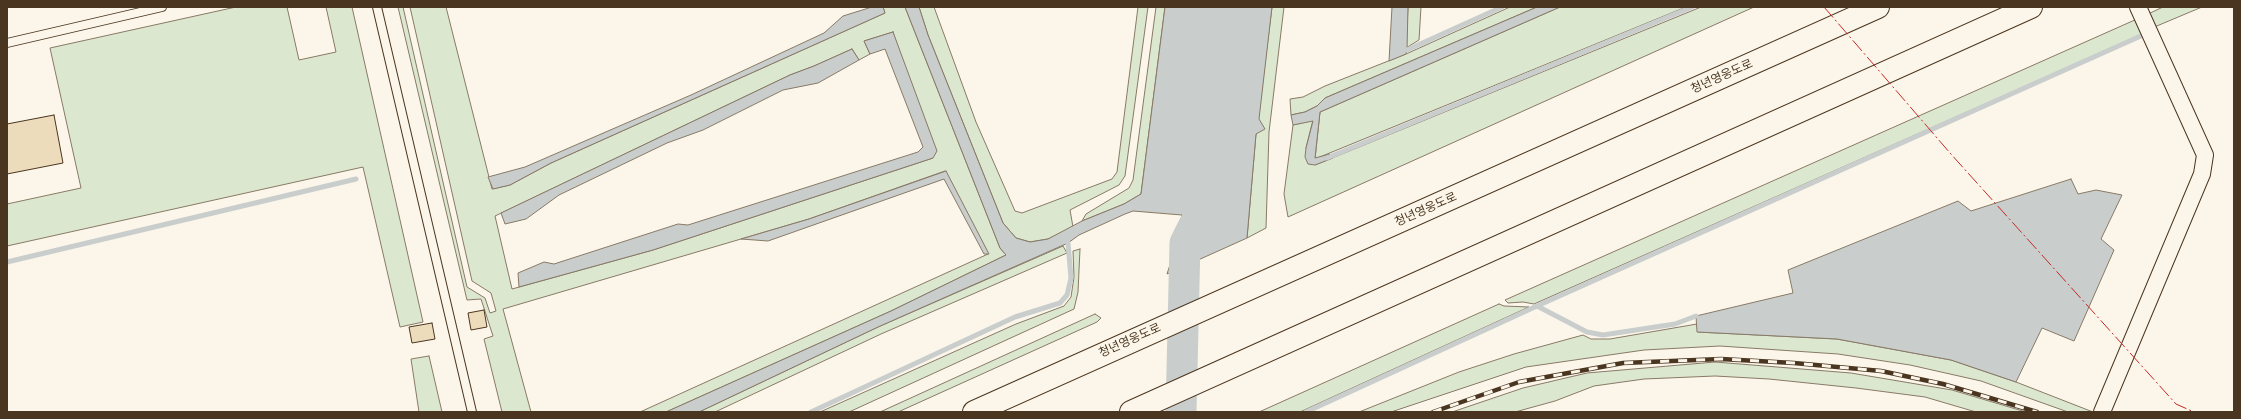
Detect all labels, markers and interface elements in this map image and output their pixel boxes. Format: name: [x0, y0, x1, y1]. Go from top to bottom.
street label: 청년영웅도로: [1689, 57, 1755, 97]
street label: 청년영웅도로: [1393, 190, 1459, 230]
street label: 청년영웅도로: [1097, 321, 1163, 361]

